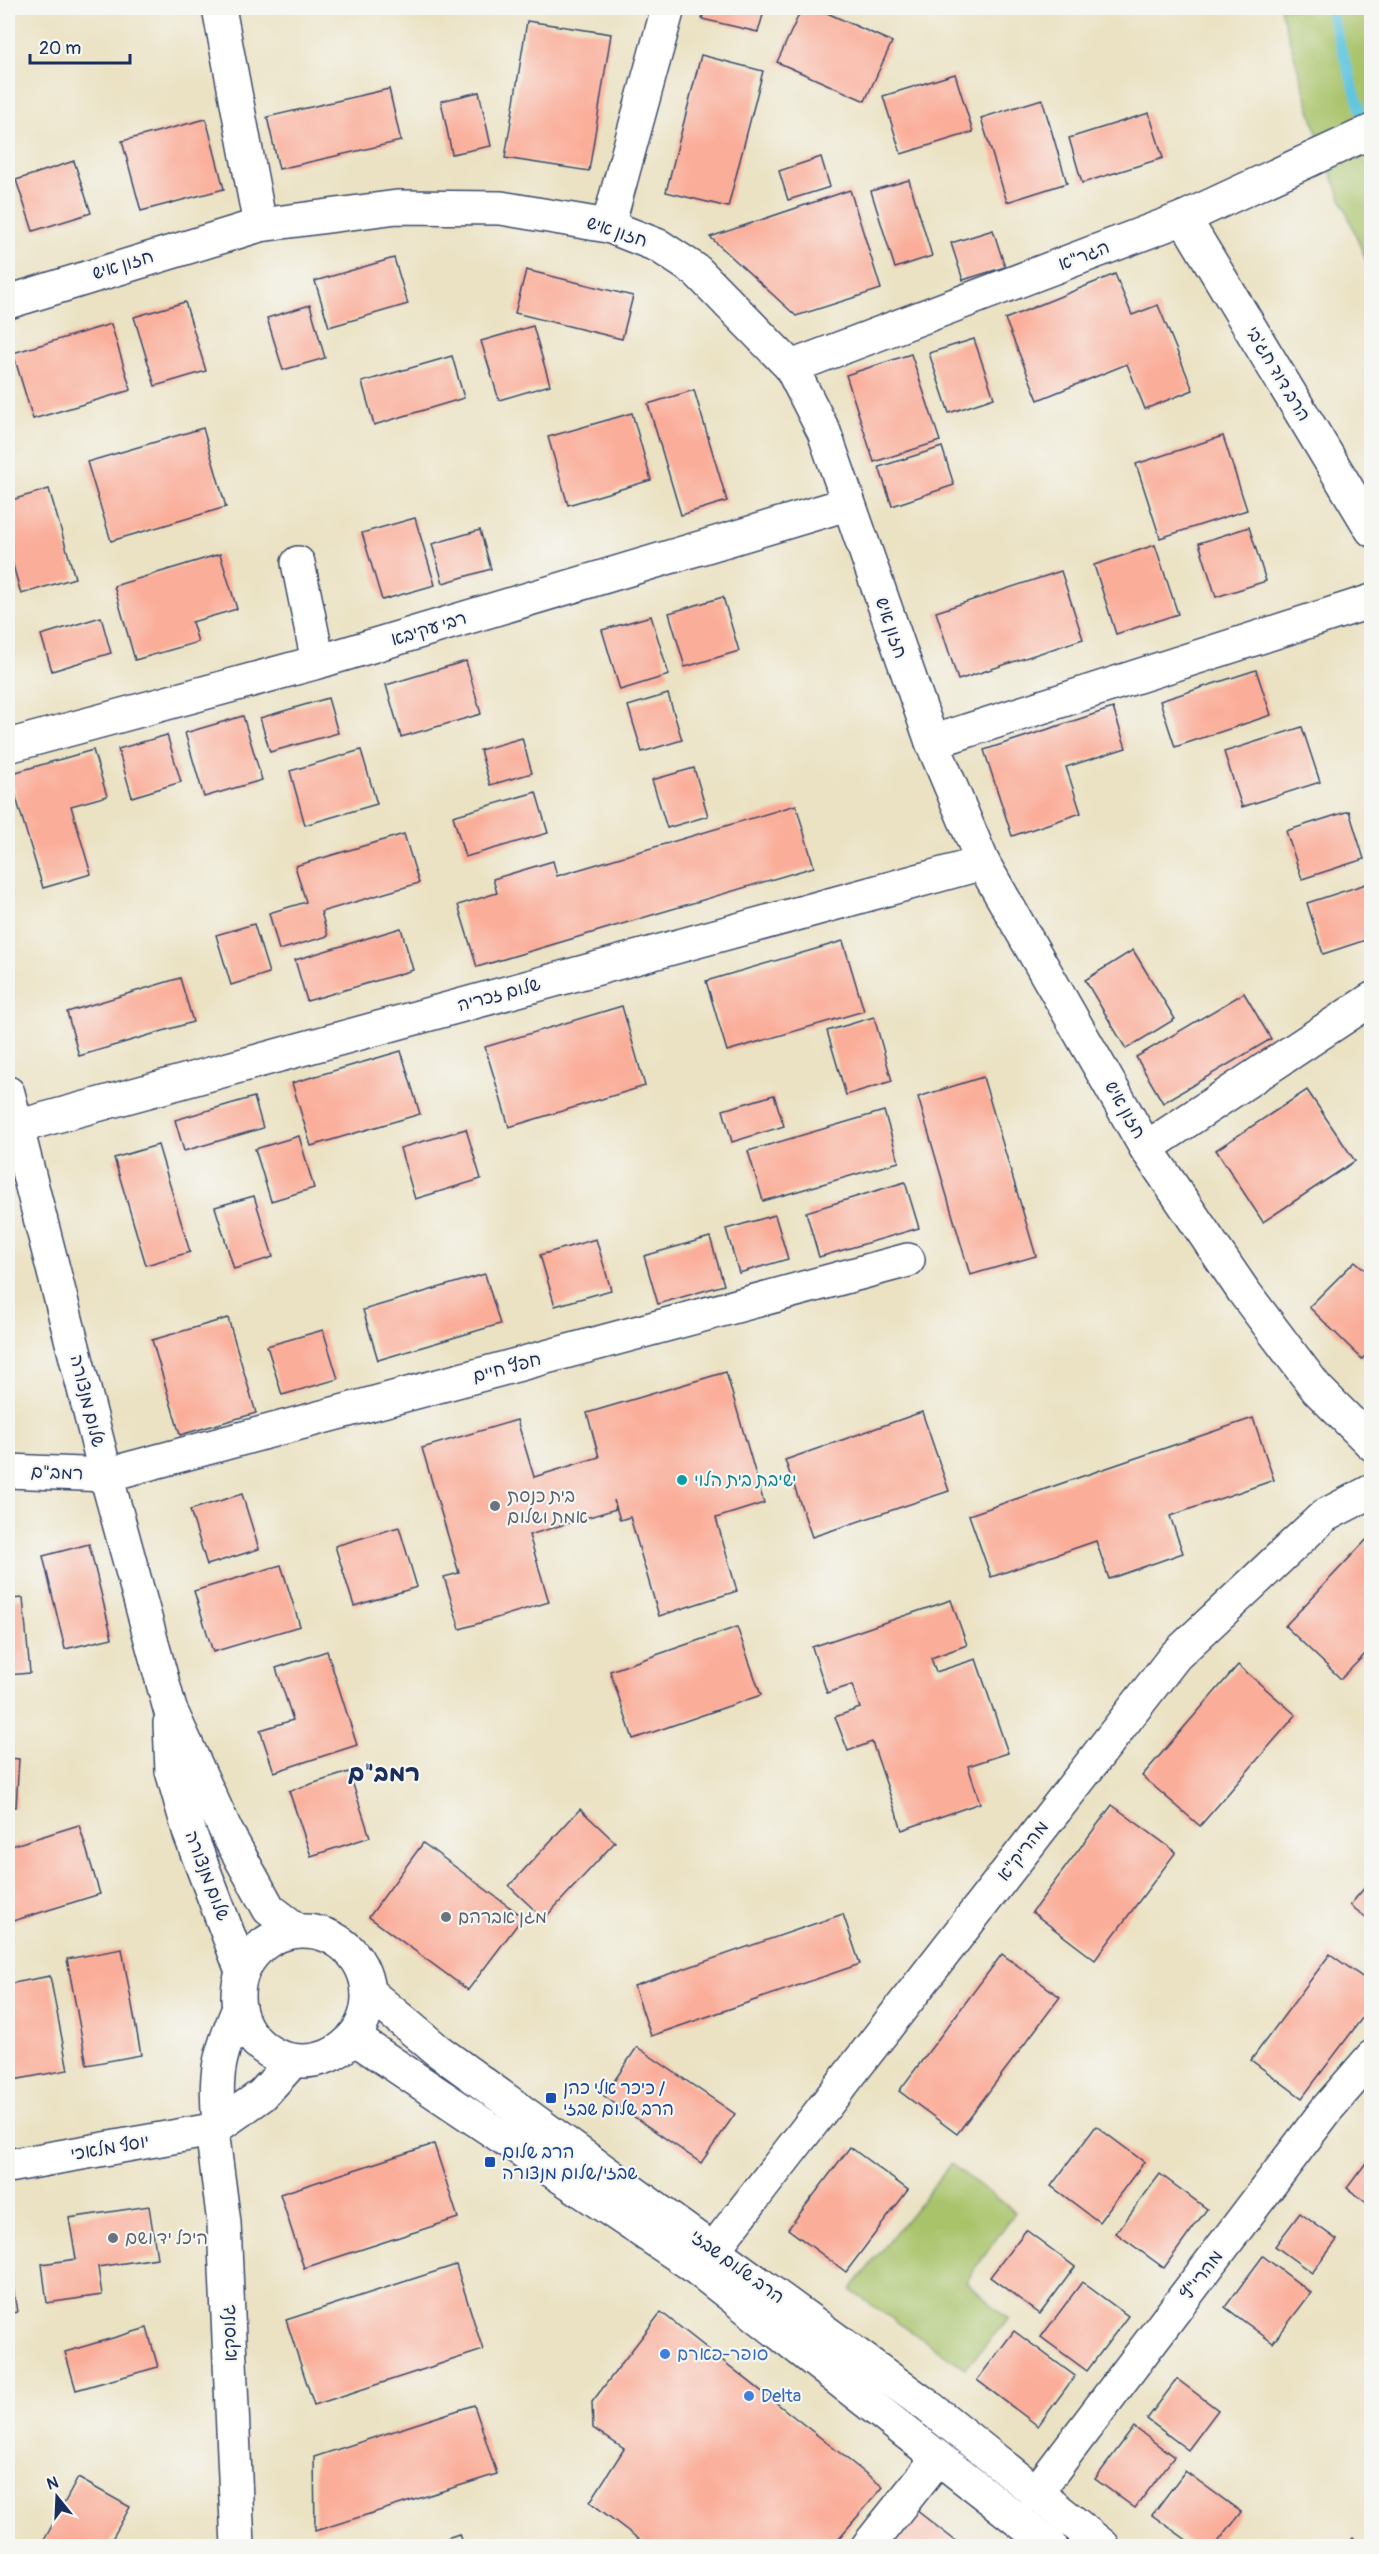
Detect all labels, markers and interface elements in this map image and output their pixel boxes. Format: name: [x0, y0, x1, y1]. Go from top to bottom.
scale bar: [30, 27, 130, 65]
text: 20 m: [39, 37, 81, 60]
street label: חזון איש: [584, 211, 650, 253]
street label: הגר"א: [1055, 236, 1113, 276]
street label: חזון איש: [90, 245, 156, 285]
street label: הרב דוד חג'בי: [1241, 322, 1315, 426]
street label: חזון איש: [870, 595, 912, 661]
street label: רבי עקיבא: [388, 607, 470, 651]
street label: שלום זכריה: [455, 973, 543, 1017]
street label: חזון איש: [1099, 1077, 1151, 1143]
street label: חפץ חיים: [470, 1348, 544, 1388]
street label: שלום מנצורה: [64, 1352, 110, 1450]
street label: רמב"ם: [30, 1461, 84, 1485]
place label: ישיבת בית הלוי: [694, 1469, 797, 1492]
marker: ישיבת בית הלוי: [675, 1473, 689, 1487]
place label: בית כנסת אמת ושלום: [507, 1485, 588, 1529]
marker: בית כנסת אמת ושלום: [488, 1499, 502, 1513]
district label: רמב"ם: [348, 1759, 420, 1788]
street label: מהריק"א: [992, 1816, 1054, 1886]
street label: שלום מנצורה: [179, 1828, 235, 1924]
place label: מגן אברהם: [458, 1906, 547, 1929]
marker: מגן אברהם: [439, 1910, 453, 1924]
place label: כיכר אלי כהן / הרב שלום שבזי: [563, 2077, 674, 2121]
marker: כיכר אלי כהן / הרב שלום שבזי: [544, 2091, 558, 2105]
street label: יוסף מלאכי: [69, 2130, 151, 2166]
place label: הרב שלום שבזי/שלום מנצורה: [502, 2141, 638, 2185]
marker: הרב שלום שבזי/שלום מנצורה: [483, 2155, 497, 2169]
street label: הרב שלום שבזי: [685, 2225, 789, 2309]
place label: היכל יד ושם: [125, 2227, 208, 2250]
marker: היכל יד ושם: [106, 2231, 120, 2245]
street label: מהרי"ץ: [1176, 2245, 1228, 2305]
street label: גלוסקא: [217, 2304, 243, 2362]
place label: סופר-פארם: [677, 2343, 768, 2366]
marker: סופר-פארם: [658, 2347, 672, 2361]
place label: Delta: [761, 2385, 801, 2408]
marker: Delta: [742, 2389, 756, 2403]
north arrow: [27, 2467, 87, 2527]
text: N: [44, 2472, 61, 2495]

